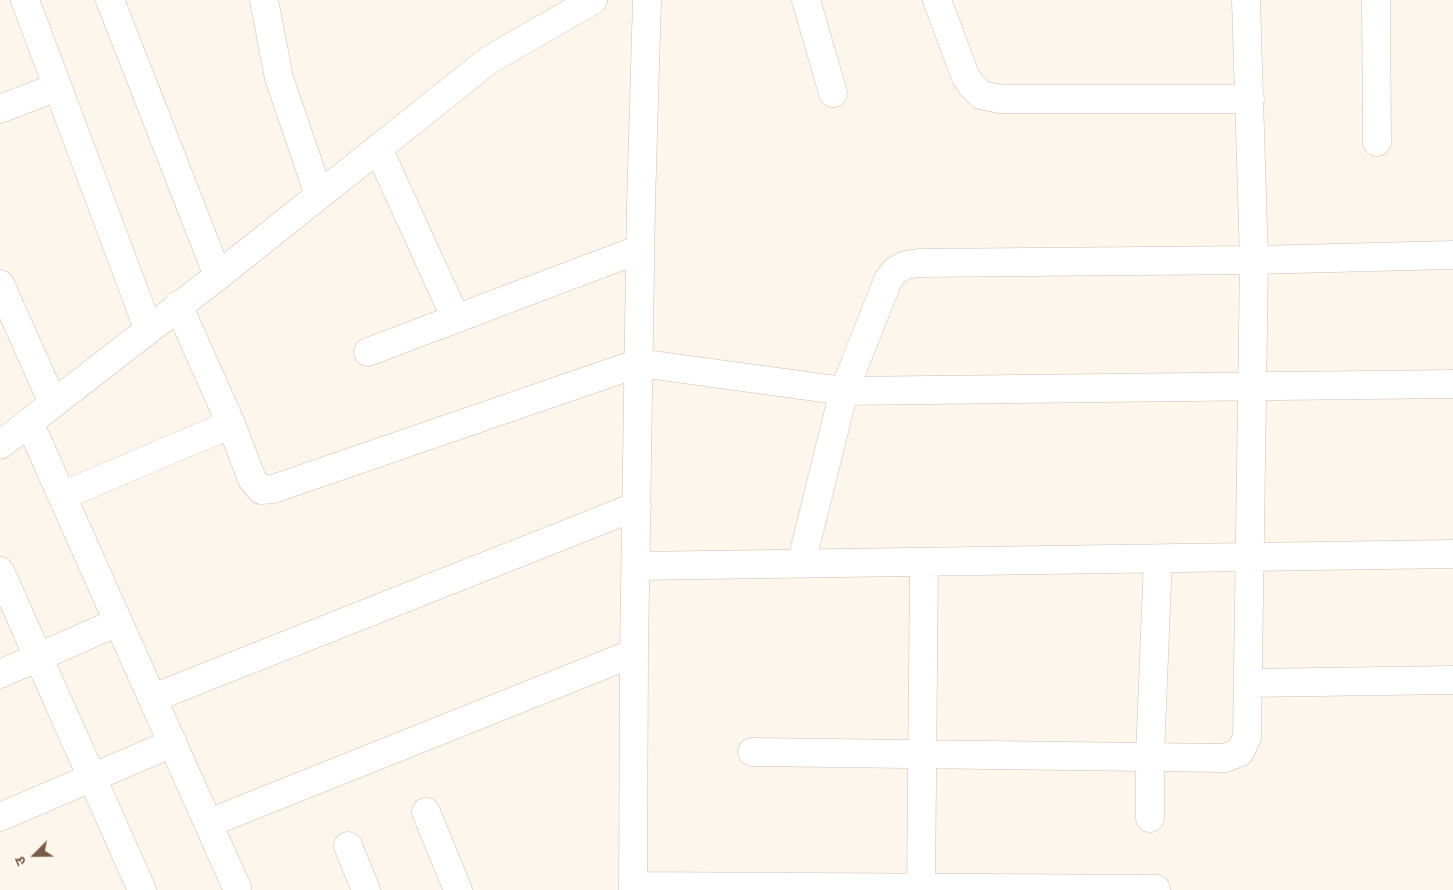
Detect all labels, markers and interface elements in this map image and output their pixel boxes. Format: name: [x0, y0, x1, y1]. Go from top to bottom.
north arrow: [10, 830, 60, 880]
text: उ: [11, 854, 30, 868]

